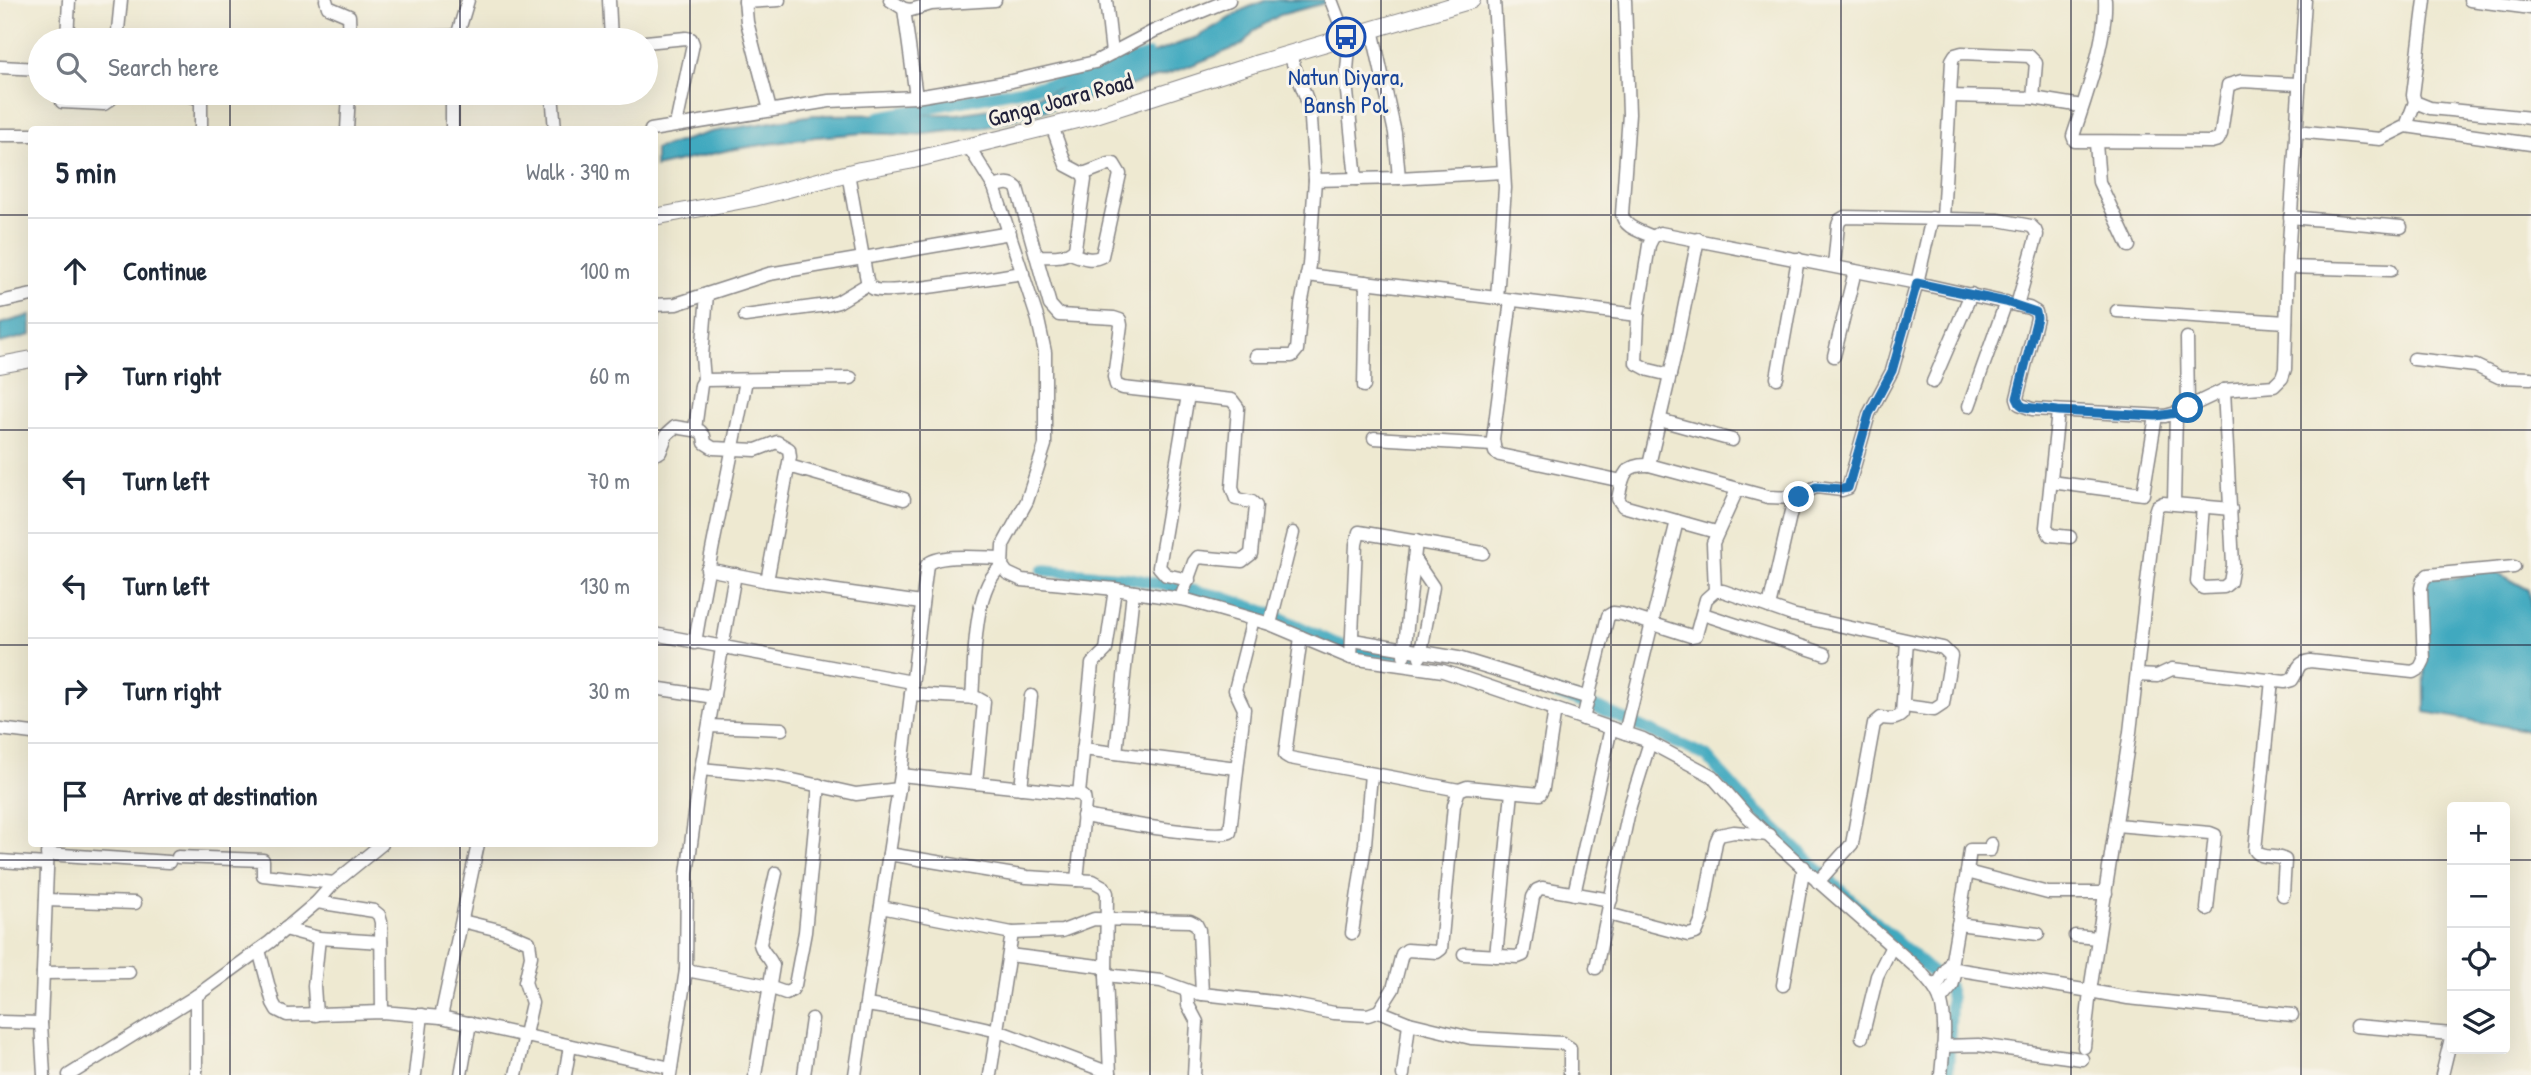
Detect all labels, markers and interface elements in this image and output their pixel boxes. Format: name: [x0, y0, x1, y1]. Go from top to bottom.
bus stop icon: Natun Diyara, Bansh Pol: [1325, 16, 1367, 58]
search box: [28, 28, 658, 105]
icon: search: [52, 48, 90, 86]
text: Search here: [108, 49, 219, 84]
place label: Natun Diyara, Bansh Pol: [1288, 60, 1404, 120]
street label: Ganga Joara Road: [984, 64, 1136, 134]
text: 5 min: [56, 152, 116, 192]
text: Walk · 390 m: [526, 156, 630, 187]
icon: ahead: [56, 252, 94, 290]
text: Continue: [123, 253, 207, 288]
text: 100 m: [580, 255, 630, 286]
icon: right: [56, 357, 94, 395]
text: Turn right: [123, 358, 221, 393]
text: 60 m: [590, 360, 630, 391]
route start: [2172, 392, 2203, 423]
icon: left: [56, 462, 94, 500]
text: Turn left: [123, 463, 209, 498]
text: 70 m: [587, 465, 630, 496]
route end: [1783, 481, 1814, 512]
icon: left: [56, 567, 94, 605]
text: Turn left: [123, 568, 209, 603]
text: 130 m: [580, 570, 630, 601]
icon: right: [56, 672, 94, 710]
text: Turn right: [123, 673, 221, 708]
text: 30 m: [588, 675, 630, 706]
icon: arrive: [56, 777, 94, 815]
text: Arrive at destination: [123, 778, 318, 813]
map controls: [2447, 802, 2510, 1054]
button: +: [2447, 802, 2510, 865]
button: −: [2447, 865, 2510, 928]
button: locate: [2447, 928, 2510, 991]
button: layers: [2447, 991, 2510, 1054]

